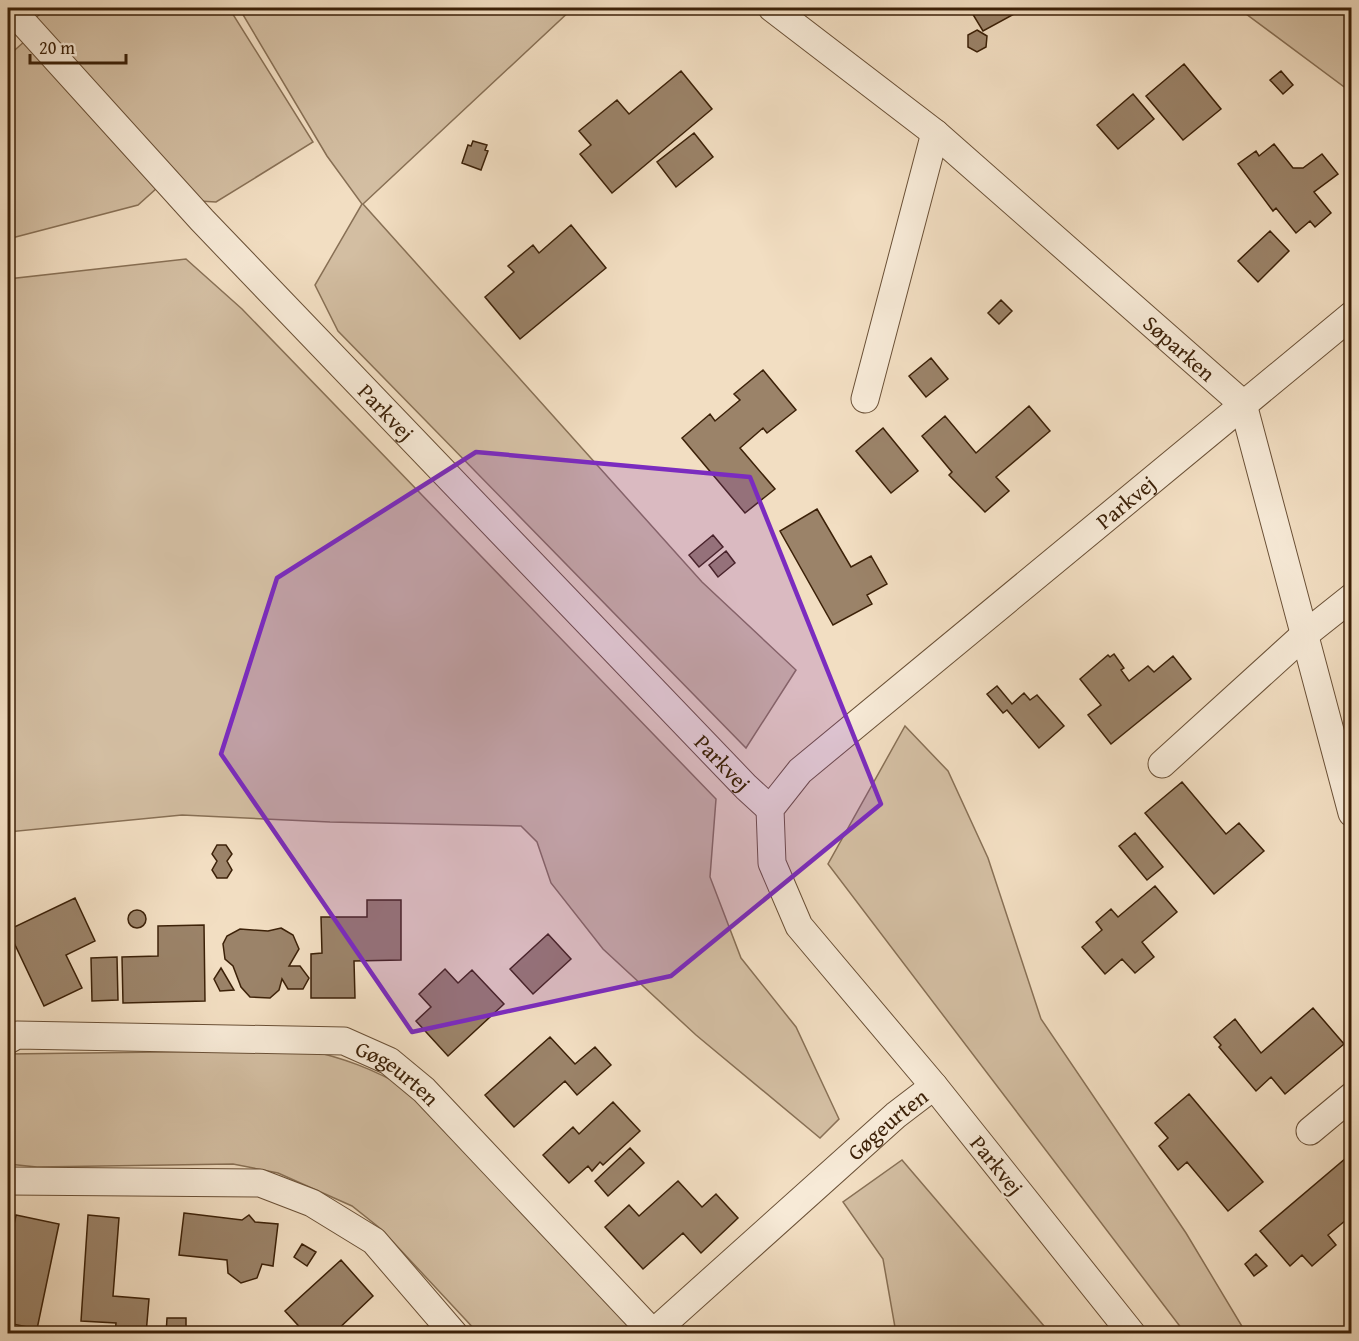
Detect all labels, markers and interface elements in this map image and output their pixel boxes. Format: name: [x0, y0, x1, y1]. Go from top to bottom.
scale bar: [30, 27, 126, 65]
text: 20 m: [39, 34, 75, 61]
street label: Søparken: [1136, 307, 1223, 389]
street label: Parkvej: [351, 376, 422, 448]
street label: Parkvej: [1089, 468, 1162, 536]
street label: Parkvej: [687, 727, 758, 799]
street label: Gøgeurten: [350, 1032, 447, 1113]
street label: Gøgeurten: [840, 1080, 935, 1168]
street label: Parkvej: [963, 1128, 1031, 1202]

